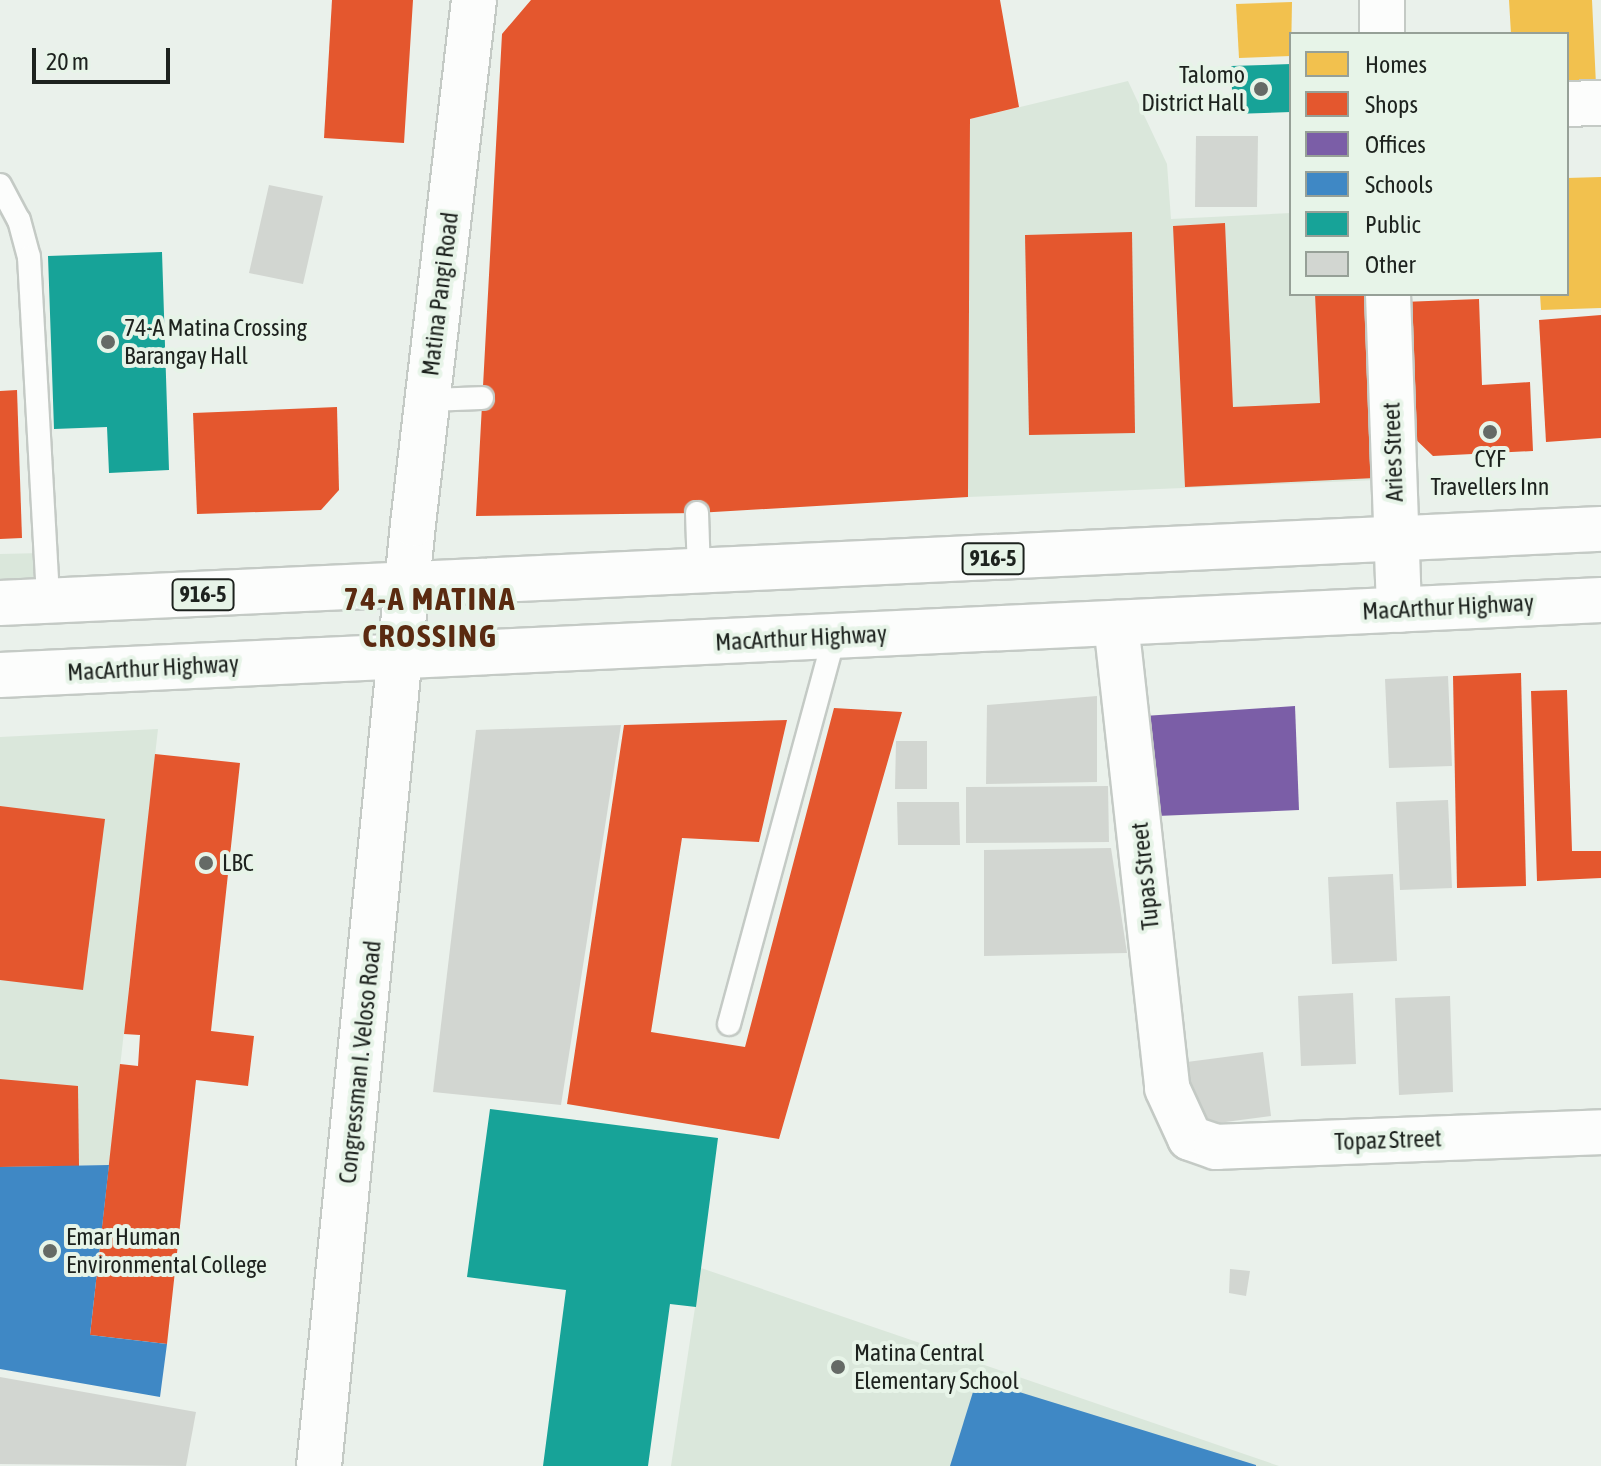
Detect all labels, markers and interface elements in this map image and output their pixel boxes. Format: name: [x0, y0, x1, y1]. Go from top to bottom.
scale bar: [36, 32, 174, 82]
legend: [1289, 32, 1569, 296]
text: 20 m: [46, 48, 89, 75]
text: Homes: [1365, 51, 1427, 78]
place label: Talomo District Hall: [1141, 61, 1245, 117]
marker: Talomo District Hall: [1252, 80, 1270, 98]
text: Shops: [1365, 91, 1418, 118]
text: Offices: [1365, 131, 1426, 158]
text: Schools: [1365, 171, 1433, 198]
street label: Matina Pangi Road: [416, 210, 464, 378]
text: Public: [1365, 211, 1421, 238]
text: Other: [1365, 251, 1416, 278]
place label: 74-A Matina Crossing Barangay Hall: [124, 314, 307, 370]
marker: 74-A Matina Crossing Barangay Hall: [99, 333, 117, 351]
street label: Aries Street: [1377, 402, 1409, 502]
marker: CYF Travellers Inn: [1481, 423, 1499, 441]
place label: CYF Travellers Inn: [1430, 445, 1550, 501]
road number: 916-5: [961, 541, 1025, 577]
road number: 916-5: [171, 577, 235, 613]
district label: 74-A MATINA CROSSING: [344, 581, 516, 656]
street label: MacArthur Highway: [1361, 588, 1535, 626]
street label: MacArthur Highway: [714, 619, 888, 657]
street label: MacArthur Highway: [66, 649, 240, 687]
street label: Tupas Street: [1125, 821, 1165, 931]
place label: LBC: [222, 849, 253, 877]
marker: LBC: [197, 854, 215, 872]
street label: Congressman I. Veloso Road: [333, 939, 387, 1185]
street label: Topaz Street: [1334, 1124, 1442, 1156]
place label: Emar Human Environmental College: [66, 1223, 267, 1279]
marker: Emar Human Environmental College: [41, 1242, 59, 1260]
place label: Matina Central Elementary School: [854, 1339, 1019, 1395]
marker: Matina Central Elementary School: [829, 1358, 847, 1376]

